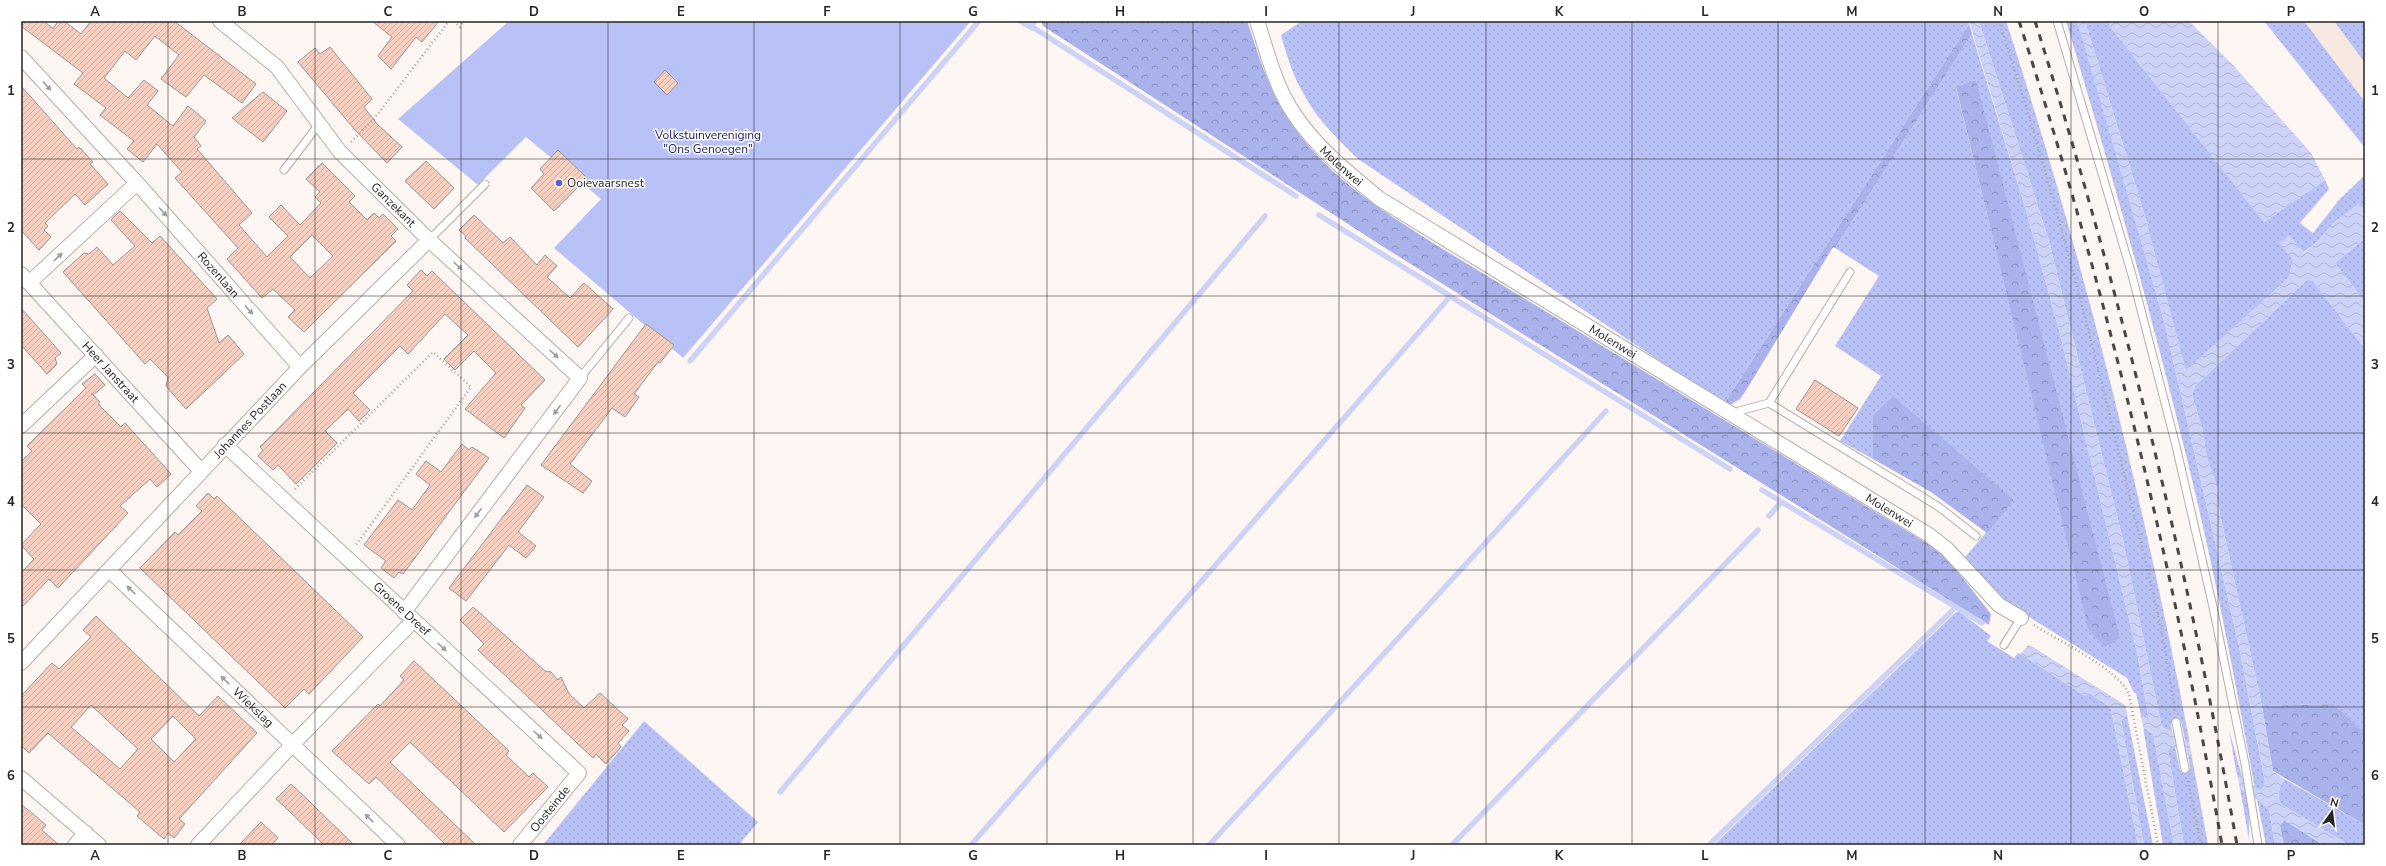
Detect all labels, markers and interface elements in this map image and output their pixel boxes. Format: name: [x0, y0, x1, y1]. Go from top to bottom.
text: A: [90, 3, 100, 21]
text: B: [238, 3, 247, 21]
text: C: [384, 3, 393, 21]
text: D: [529, 3, 539, 21]
text: E: [677, 3, 685, 21]
text: F: [823, 3, 831, 21]
text: G: [968, 3, 978, 21]
text: H: [1115, 3, 1125, 21]
text: I: [1264, 3, 1268, 21]
text: J: [1410, 3, 1415, 21]
text: K: [1555, 3, 1564, 21]
text: L: [1701, 3, 1709, 21]
text: M: [1846, 3, 1858, 21]
text: N: [1993, 3, 2003, 21]
text: O: [2139, 3, 2149, 21]
text: P: [2287, 3, 2296, 21]
one-way arrow: [43, 81, 52, 91]
text: 1: [7, 82, 15, 100]
text: 1: [2371, 82, 2379, 100]
park label: Volkstuinvereniging "Ons Genoegen": [654, 127, 761, 157]
street label: Molenwei: [1316, 142, 1366, 190]
place label: Ooievaarsnest: [567, 175, 645, 191]
marker: Ooievaarsnest: [554, 178, 564, 188]
street label: Ganzekant: [367, 179, 420, 231]
one-way arrow: [158, 207, 167, 218]
text: 2: [7, 219, 15, 237]
text: 2: [2371, 219, 2379, 237]
street label: Rozenlaan: [194, 248, 243, 301]
one-way arrow: [53, 252, 63, 262]
one-way arrow: [452, 262, 463, 271]
one-way arrow: [244, 305, 253, 314]
street label: Molenwei: [1586, 321, 1640, 362]
street label: Heer Janstraat: [79, 338, 143, 407]
one-way arrow: [549, 349, 558, 358]
text: 3: [7, 356, 15, 374]
text: 3: [2371, 356, 2379, 374]
street label: Johannes Postlaan: [209, 378, 290, 462]
one-way arrow: [552, 404, 561, 415]
street label: Molenwei: [1863, 490, 1916, 531]
text: 4: [7, 493, 15, 511]
text: 4: [2371, 493, 2379, 511]
one-way arrow: [474, 508, 483, 519]
street label: Groene Dreef: [370, 578, 434, 640]
one-way arrow: [125, 586, 136, 595]
text: 5: [7, 630, 15, 648]
text: 5: [2371, 630, 2379, 648]
one-way arrow: [437, 642, 447, 652]
one-way arrow: [220, 675, 230, 684]
street label: Wiekslag: [229, 684, 277, 731]
one-way arrow: [533, 730, 543, 739]
text: 6: [7, 767, 15, 785]
text: 6: [2371, 767, 2379, 785]
street label: Oosteinde: [526, 783, 574, 835]
north arrow: [2312, 792, 2352, 832]
text: N: [2328, 795, 2340, 811]
one-way arrow: [365, 814, 374, 823]
text: A: [90, 847, 100, 865]
text: B: [238, 847, 247, 865]
text: C: [384, 847, 393, 865]
text: D: [529, 847, 539, 865]
text: E: [677, 847, 685, 865]
text: F: [823, 847, 831, 865]
text: G: [968, 847, 978, 865]
text: H: [1115, 847, 1125, 865]
text: I: [1264, 847, 1268, 865]
text: J: [1410, 847, 1415, 865]
text: K: [1555, 847, 1564, 865]
text: L: [1701, 847, 1709, 865]
text: M: [1846, 847, 1858, 865]
text: N: [1993, 847, 2003, 865]
text: O: [2139, 847, 2149, 865]
text: P: [2287, 847, 2296, 865]

